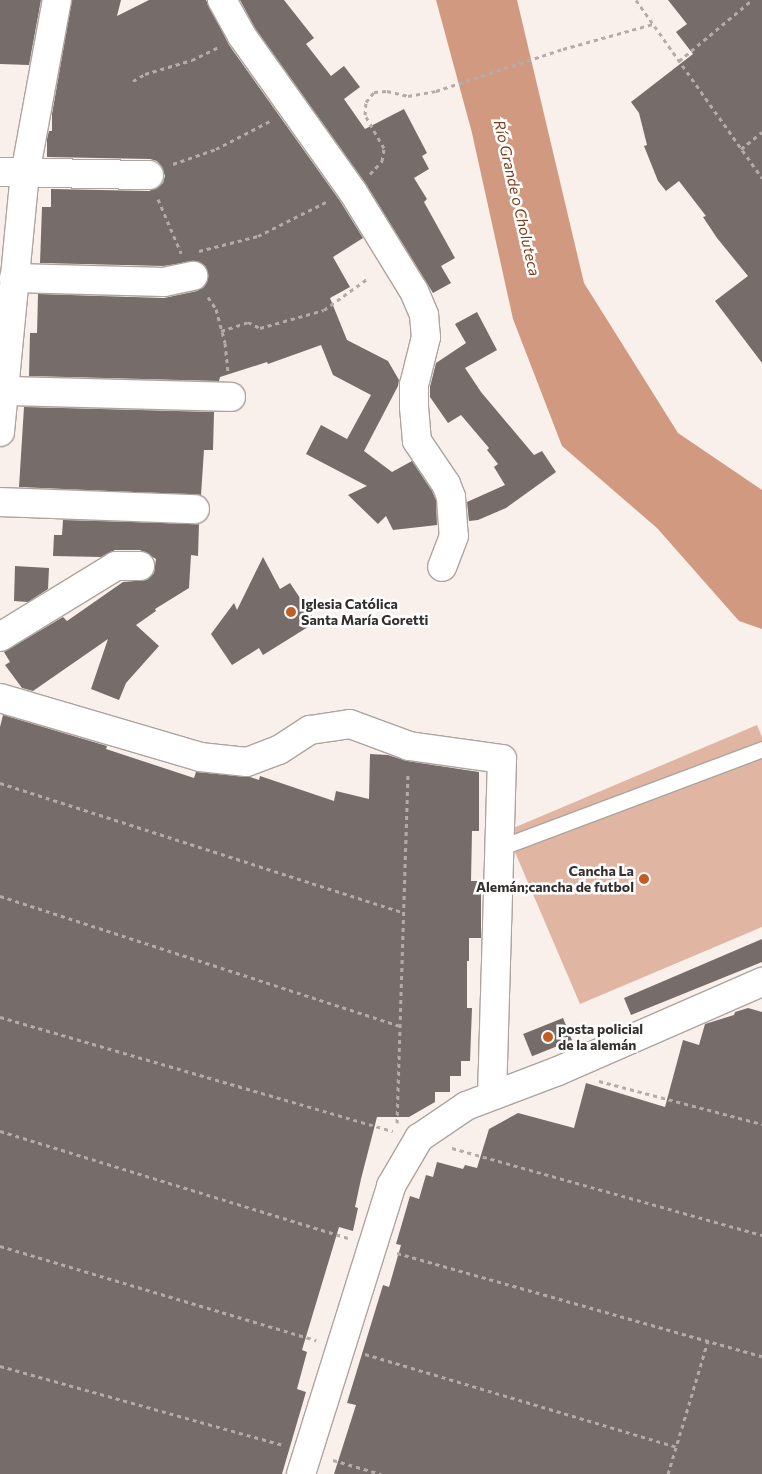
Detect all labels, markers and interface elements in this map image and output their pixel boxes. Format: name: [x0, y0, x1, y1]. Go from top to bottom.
water label: Río Grande o Choluteca: [490, 118, 544, 278]
place label: Iglesia Católica Santa María Goretti: [301, 596, 429, 628]
marker: Iglesia Católica Santa María Goretti: [285, 606, 297, 618]
place label: Cancha La Alemán;cancha de futbol: [476, 863, 634, 896]
marker: Cancha La Alemán;cancha de futbol: [638, 873, 650, 885]
place label: posta policial de la alemán: [558, 1021, 643, 1054]
marker: posta policial de la alemán: [542, 1031, 554, 1043]

